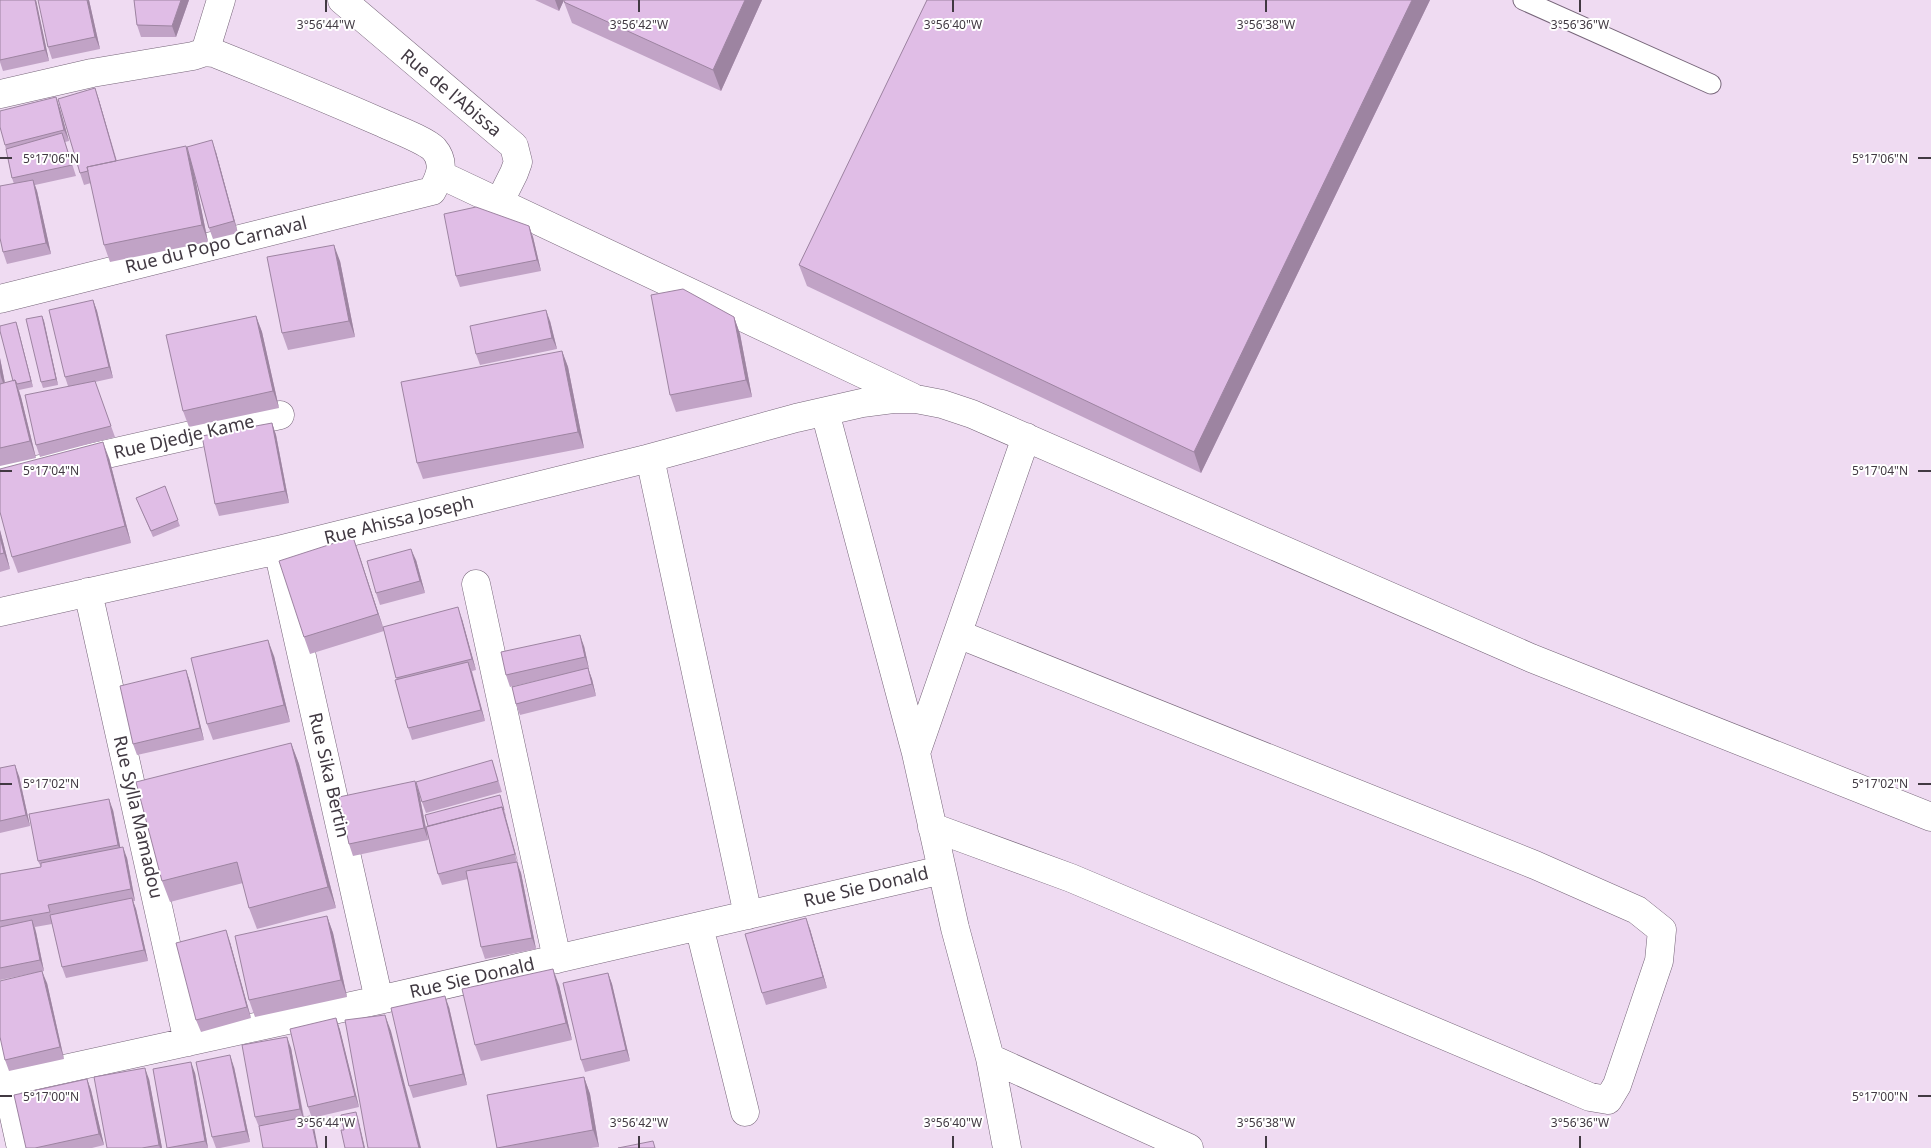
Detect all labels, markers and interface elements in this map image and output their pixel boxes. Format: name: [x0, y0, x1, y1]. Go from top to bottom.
text: 3°56'44"W: [297, 16, 355, 33]
text: 3°56'42"W: [610, 16, 668, 33]
text: 3°56'40"W: [924, 16, 982, 33]
text: 3°56'38"W: [1237, 16, 1295, 33]
text: 3°56'36"W: [1551, 16, 1609, 33]
street label: Rue de l'Abissa: [396, 43, 507, 142]
text: 5°17'06"N: [23, 150, 79, 167]
text: 5°17'06"N: [1852, 150, 1908, 167]
street label: Rue du Popo Carnaval: [122, 210, 309, 278]
street label: Rue Djedje Kame: [111, 408, 257, 464]
text: 5°17'04"N: [23, 462, 79, 479]
text: 5°17'04"N: [1852, 462, 1908, 479]
street label: Rue Ahissa Joseph: [322, 489, 476, 549]
street label: Rue Sika Bertin: [304, 710, 356, 840]
street label: Rue Sylla Mamadou: [109, 733, 169, 901]
text: 5°17'02"N: [23, 775, 79, 792]
text: 5°17'02"N: [1852, 775, 1908, 792]
street label: Rue Sie Donald: [801, 860, 931, 912]
street label: Rue Sie Donald: [407, 951, 537, 1003]
text: 5°17'00"N: [23, 1088, 79, 1105]
text: 5°17'00"N: [1852, 1088, 1908, 1105]
text: 3°56'44"W: [297, 1114, 355, 1131]
text: 3°56'42"W: [610, 1114, 668, 1131]
text: 3°56'40"W: [924, 1114, 982, 1131]
text: 3°56'38"W: [1237, 1114, 1295, 1131]
text: 3°56'36"W: [1551, 1114, 1609, 1131]

